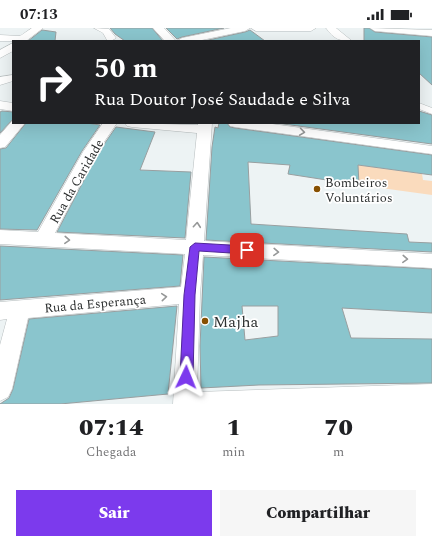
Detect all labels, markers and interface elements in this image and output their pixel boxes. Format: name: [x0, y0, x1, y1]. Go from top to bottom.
text: 07:13: [20, 3, 58, 26]
text: 50 m: [94, 47, 158, 90]
icon: right: [28, 56, 80, 108]
text: Rua Doutor José Saudade e Silva: [94, 86, 350, 113]
one-way arrow: [299, 127, 305, 136]
street label: Rua da Caridade: [45, 136, 109, 227]
place label: Bombeiros Voluntários: [325, 173, 393, 208]
marker: Bombeiros Voluntários: [312, 184, 322, 194]
one-way arrow: [192, 222, 201, 229]
pin: [230, 233, 264, 267]
one-way arrow: [64, 236, 70, 245]
icon: arrive: [236, 239, 258, 261]
one-way arrow: [273, 247, 279, 256]
one-way arrow: [402, 255, 408, 264]
street label: Rua da Esperança: [43, 290, 147, 318]
one-way arrow: [161, 293, 167, 302]
place label: Majha: [213, 310, 258, 334]
marker: Majha: [200, 316, 210, 326]
position arrow: [165, 356, 207, 398]
text: 07:14: [79, 410, 143, 446]
text: 1: [227, 410, 241, 446]
text: 70: [324, 410, 353, 446]
text: Chegada: [86, 442, 136, 462]
text: min: [222, 442, 245, 462]
text: m: [333, 442, 344, 462]
button: Sair: [16, 490, 212, 536]
button: Compartilhar: [220, 490, 416, 536]

